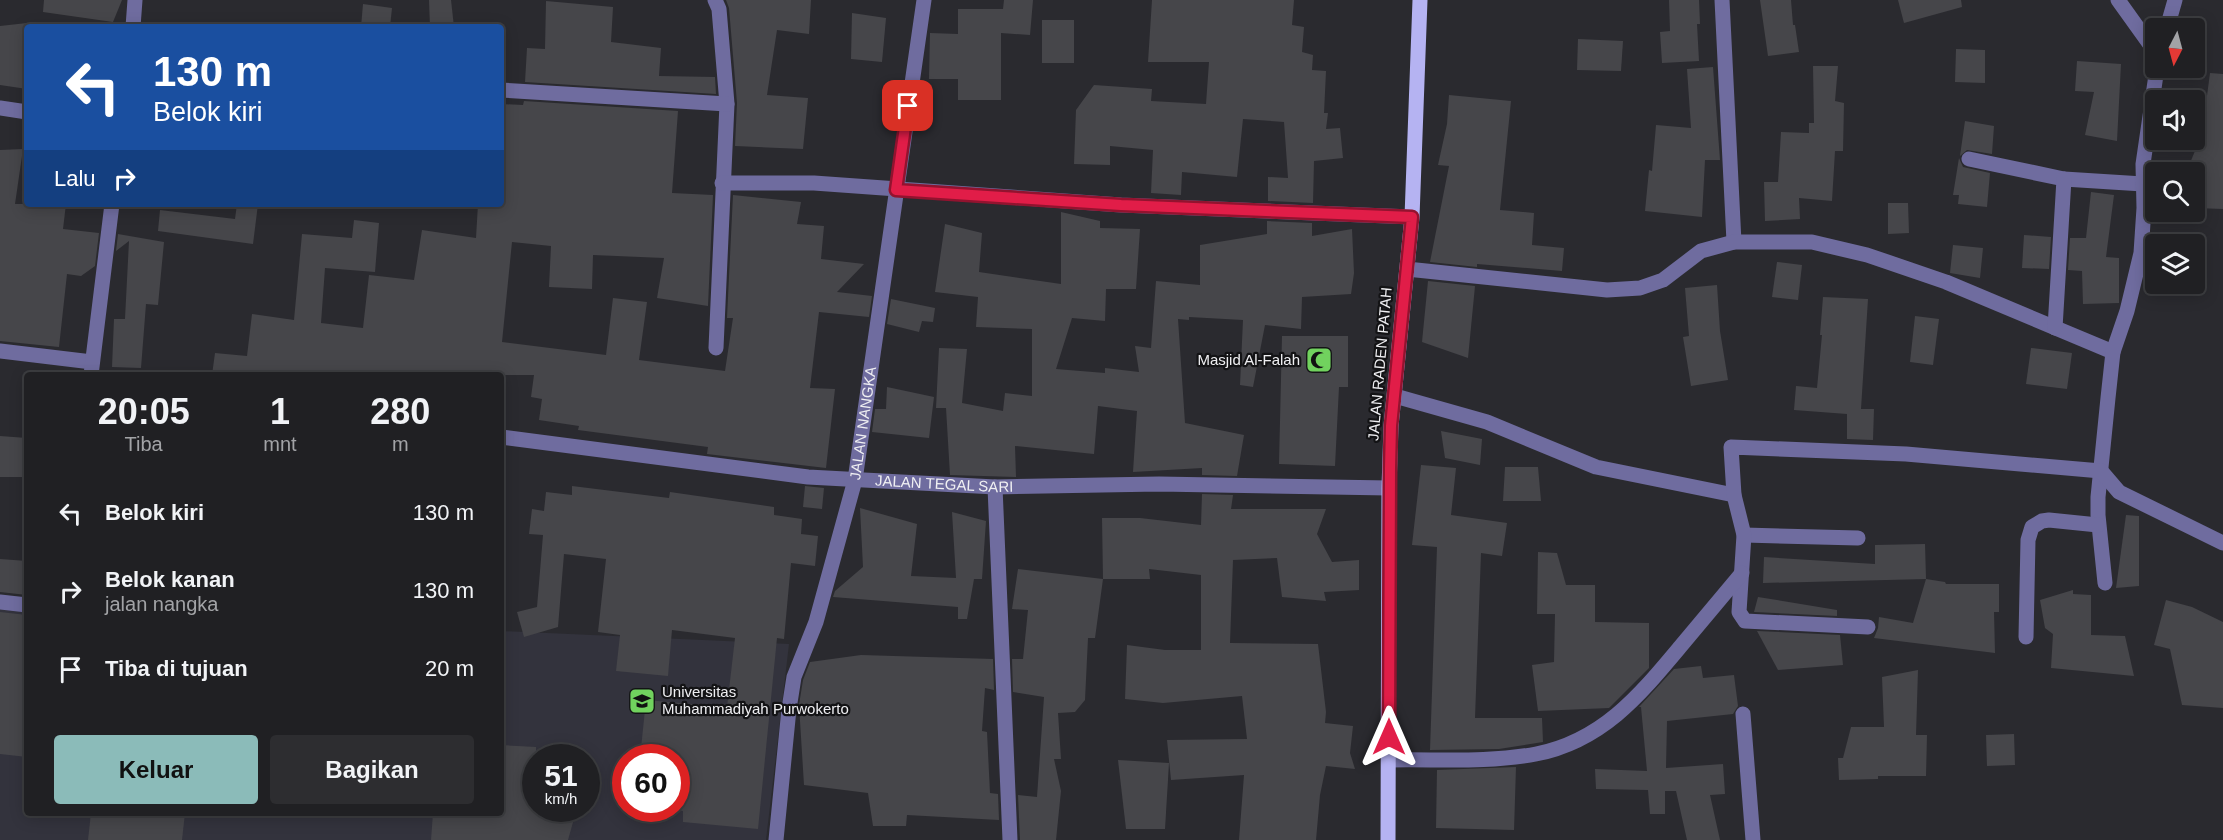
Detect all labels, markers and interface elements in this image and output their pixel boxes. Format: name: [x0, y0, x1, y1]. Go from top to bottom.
north arrow: [2145, 18, 2205, 78]
map controls: [2145, 18, 2205, 294]
icon: left: [54, 48, 132, 126]
text: 130 m: [153, 48, 272, 95]
pin: [882, 80, 933, 131]
icon: arrive: [891, 89, 924, 122]
button: sound: [2145, 90, 2205, 150]
text: Belok kiri: [153, 97, 263, 127]
icon: right: [108, 162, 141, 195]
button: search: [2145, 162, 2205, 222]
text: Lalu: [54, 166, 96, 191]
button: layers: [2145, 234, 2205, 294]
street label: JALAN RADEN PATAH: [1364, 286, 1395, 442]
mosque icon: Masjid Al-Falah: [1304, 345, 1334, 375]
place label: Masjid Al-Falah: [1197, 351, 1300, 368]
street label: JALAN NANGKA: [846, 365, 879, 481]
text: 20:05: [98, 391, 190, 432]
text: 1: [270, 391, 290, 432]
text: 280: [370, 391, 430, 432]
text: Tiba: [125, 433, 163, 455]
text: mnt: [263, 433, 297, 455]
text: m: [392, 433, 409, 455]
street label: JALAN TEGAL SARI: [875, 472, 1014, 495]
icon: left: [54, 497, 87, 530]
text: Belok kiri: [105, 500, 204, 525]
text: 130 m: [413, 500, 474, 525]
text: Belok kanan: [105, 567, 235, 592]
icon: right: [54, 575, 87, 608]
text: 130 m: [413, 578, 474, 603]
text: jalan nangka: [105, 593, 218, 615]
icon: arrive: [54, 653, 87, 686]
text: Tiba di tujuan: [105, 656, 248, 681]
text: 20 m: [425, 656, 474, 681]
place label: Universitas Muhammadiyah Purwokerto: [662, 683, 849, 717]
school or university icon: Universitas Muhammadiyah Purwokerto: [627, 686, 657, 716]
position arrow: [1357, 705, 1421, 769]
button: Keluar: [54, 735, 258, 804]
button: Bagikan: [270, 735, 474, 804]
speed limit sign: 60: [612, 744, 690, 822]
text: 51: [544, 759, 578, 792]
text: km/h: [545, 790, 577, 807]

